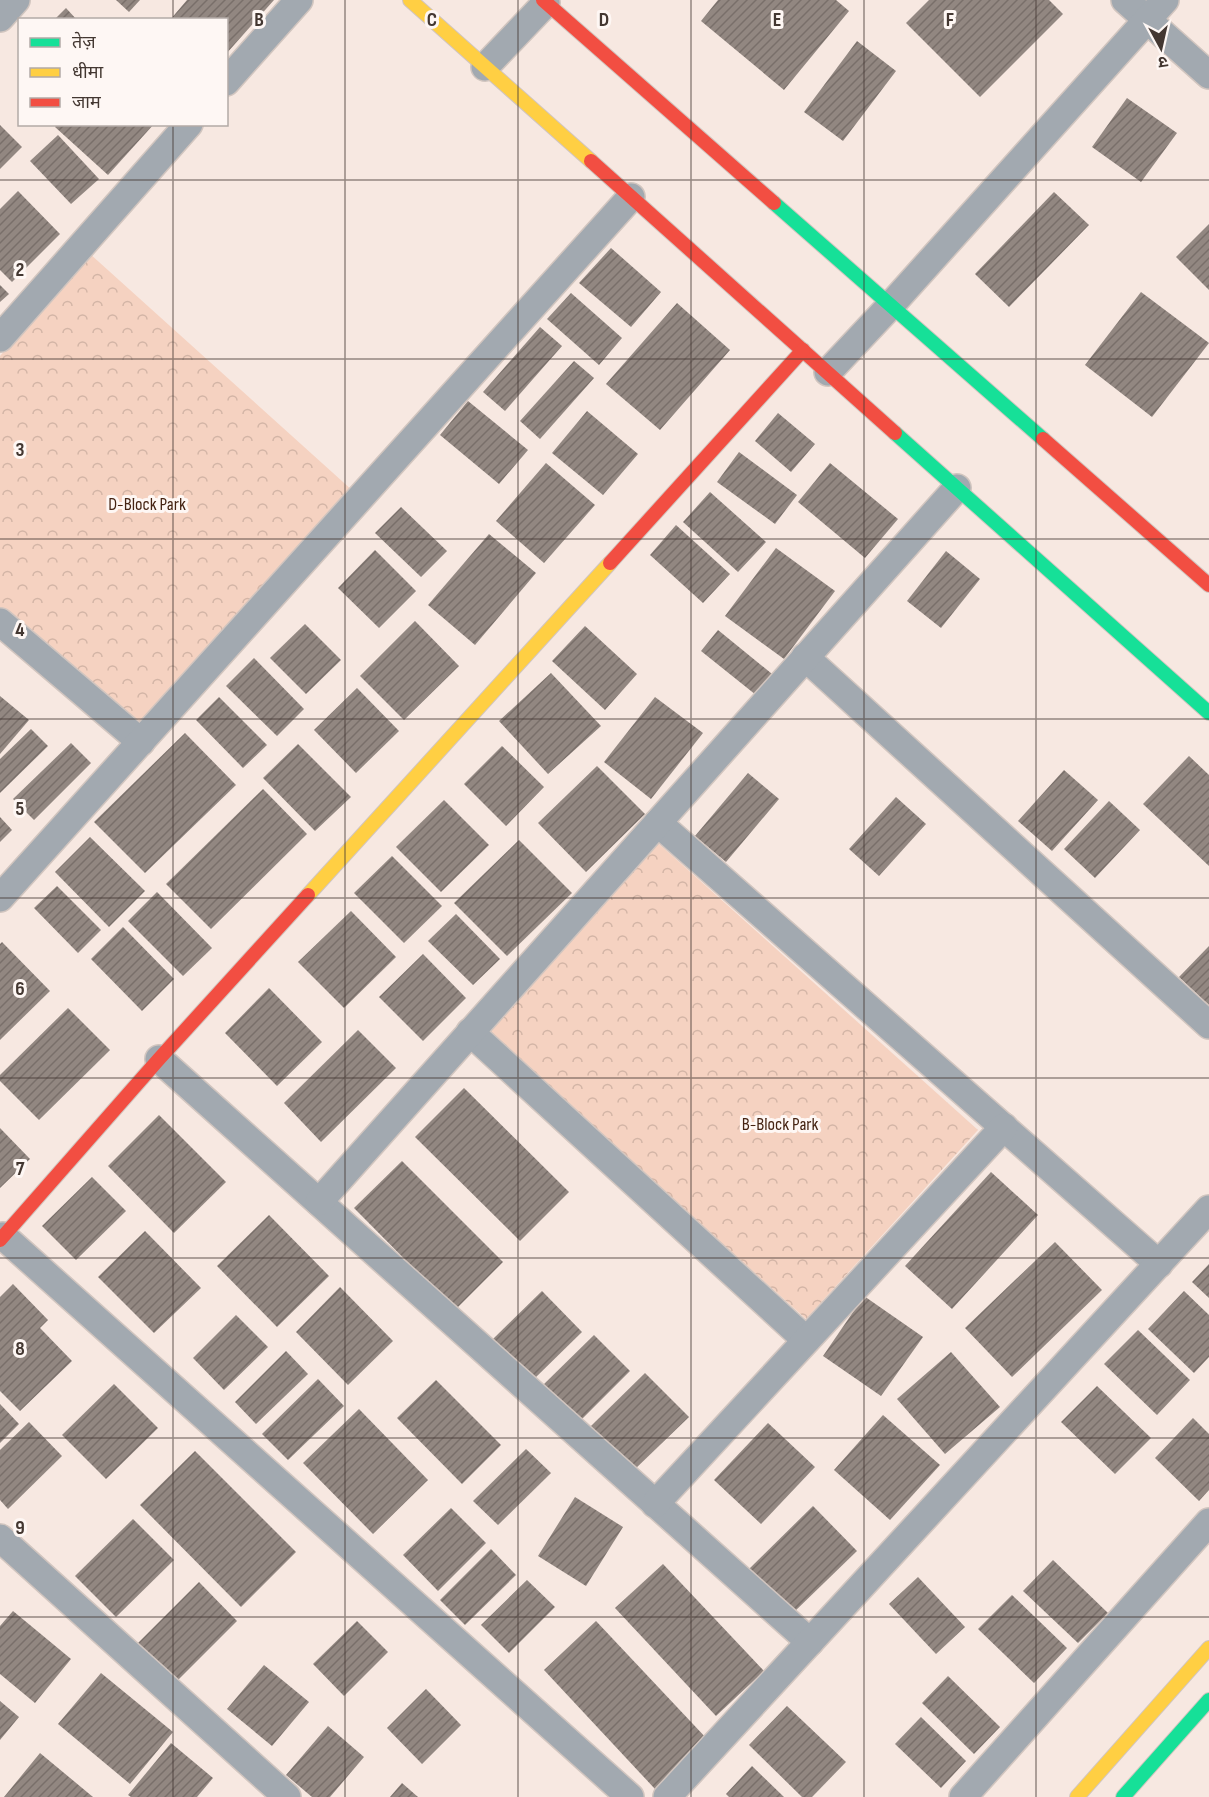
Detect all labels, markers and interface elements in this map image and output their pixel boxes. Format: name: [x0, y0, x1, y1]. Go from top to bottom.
text: B: [254, 8, 264, 32]
text: C: [427, 8, 437, 32]
text: D: [599, 8, 609, 32]
text: E: [773, 8, 781, 32]
text: F: [946, 8, 954, 32]
legend: [18, 18, 228, 126]
north arrow: [1131, 18, 1191, 78]
text: तेज़: [72, 31, 96, 53]
text: उ: [1156, 51, 1169, 72]
text: धीमा: [72, 62, 103, 83]
text: जाम: [72, 92, 102, 113]
text: 2: [16, 258, 24, 282]
text: 3: [16, 438, 25, 462]
park label: D-Block Park: [108, 494, 186, 515]
text: 4: [15, 618, 25, 642]
text: 5: [16, 797, 25, 821]
text: 6: [15, 977, 25, 1001]
park label: B-Block Park: [742, 1114, 818, 1135]
text: 7: [16, 1157, 25, 1181]
text: 8: [15, 1337, 25, 1361]
text: 9: [15, 1516, 25, 1540]

